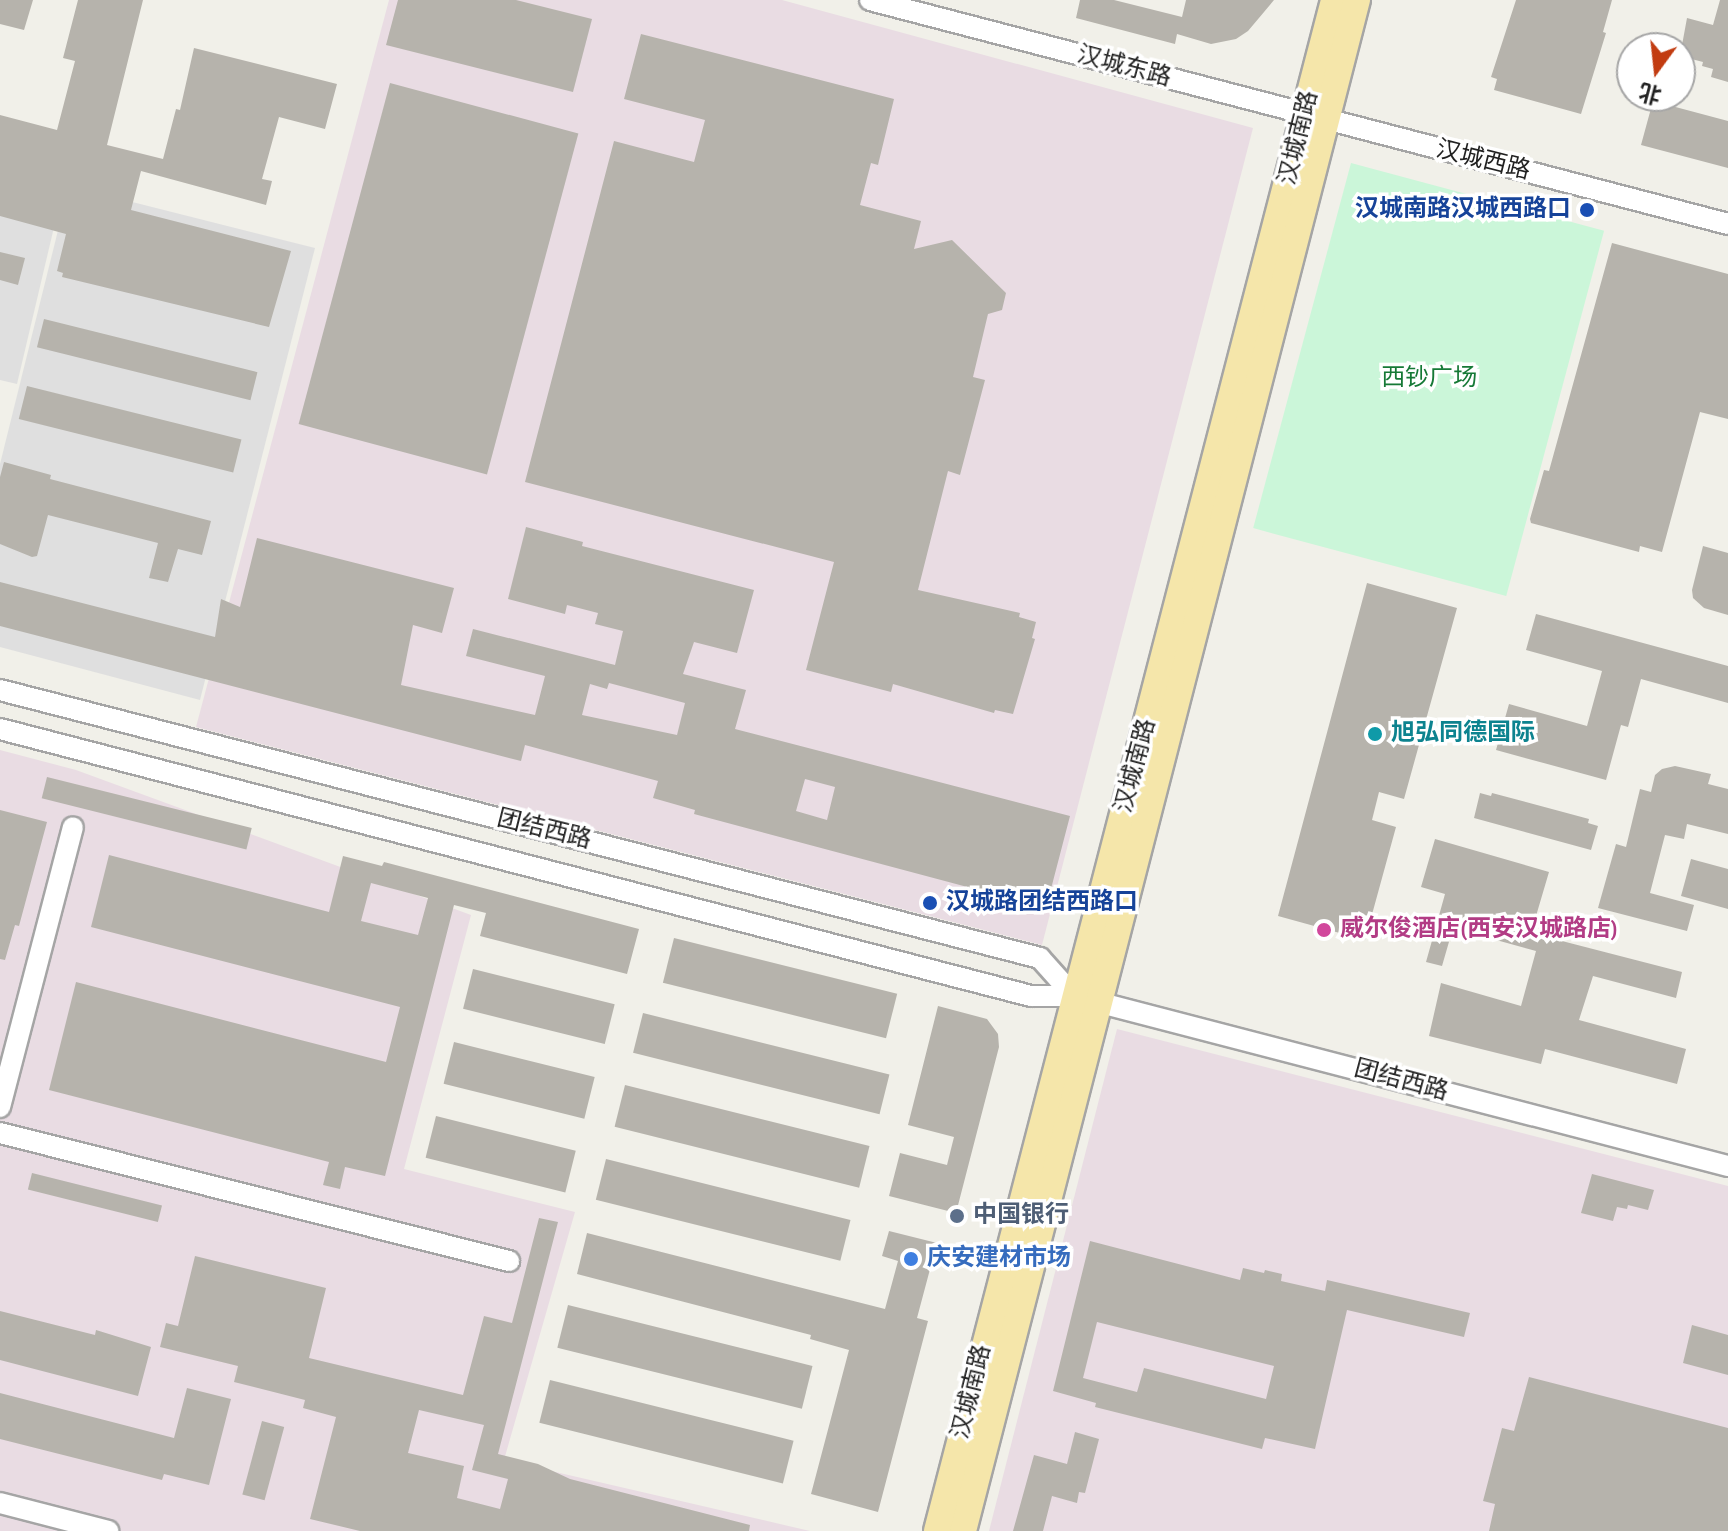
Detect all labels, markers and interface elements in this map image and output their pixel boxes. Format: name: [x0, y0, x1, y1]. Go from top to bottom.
north arrow: [1616, 32, 1696, 112]
street label: 汉城东路: [1074, 41, 1174, 93]
text: 北: [1637, 80, 1664, 107]
street label: 汉城南路: [1273, 88, 1325, 188]
street label: 汉城西路: [1433, 135, 1533, 187]
place label: 汉城南路汉城西路口: [1355, 196, 1571, 224]
marker: 汉城南路汉城西路口: [1578, 201, 1596, 219]
park label: 西钞广场: [1381, 365, 1477, 393]
street label: 汉城南路: [1110, 716, 1162, 816]
place label: 旭弘同德国际: [1391, 720, 1535, 748]
marker: 旭弘同德国际: [1366, 725, 1384, 743]
street label: 团结西路: [494, 804, 594, 856]
place label: 汉城路团结西路口: [946, 889, 1138, 917]
marker: 汉城路团结西路口: [921, 894, 939, 912]
place label: 威尔俊酒店(西安汉城路店): [1340, 916, 1618, 944]
marker: 威尔俊酒店(西安汉城路店): [1315, 921, 1333, 939]
street label: 团结西路: [1351, 1055, 1451, 1107]
place label: 中国银行: [973, 1202, 1069, 1230]
marker: 中国银行: [948, 1207, 966, 1225]
place label: 庆安建材市场: [927, 1245, 1071, 1273]
marker: 庆安建材市场: [902, 1250, 920, 1268]
street label: 汉城南路: [946, 1342, 998, 1442]

